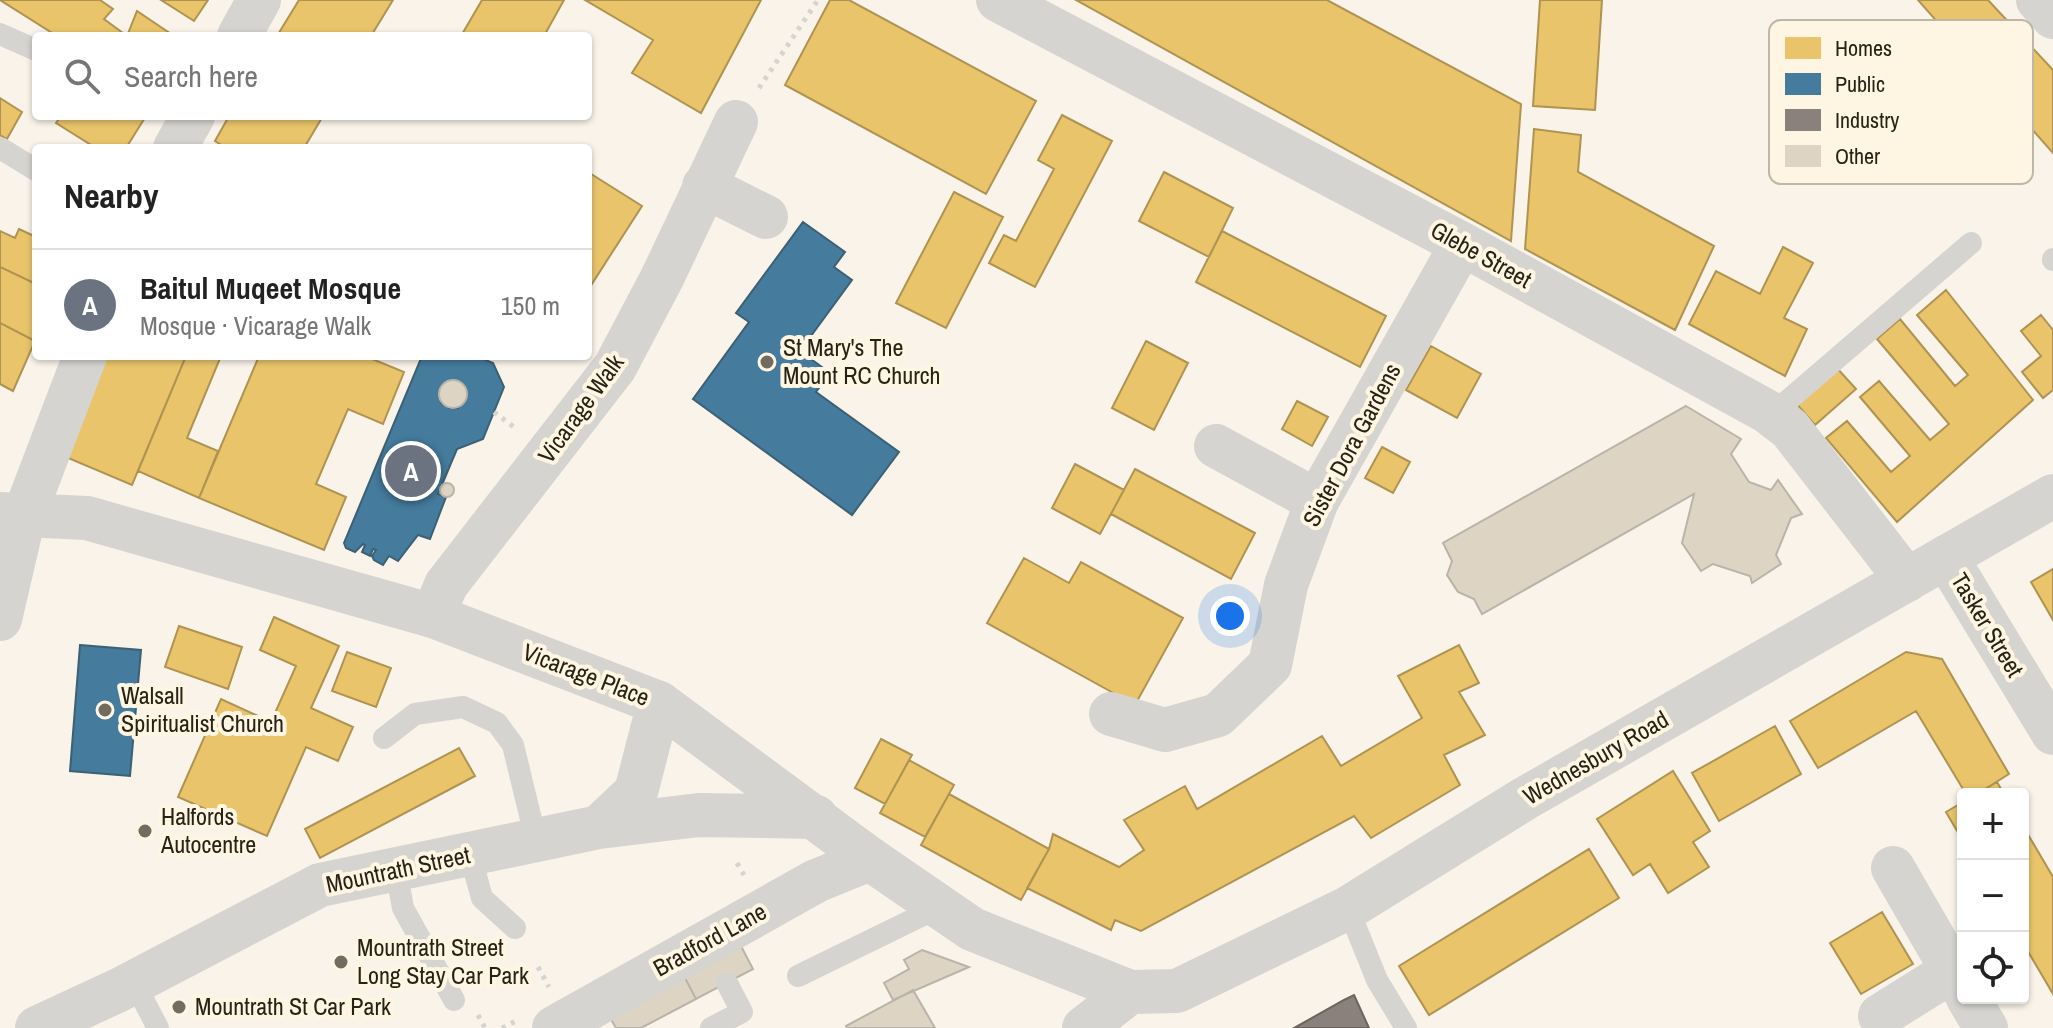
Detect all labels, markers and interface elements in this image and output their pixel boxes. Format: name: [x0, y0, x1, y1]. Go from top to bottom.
legend: [1769, 20, 2033, 184]
search box: [32, 32, 592, 120]
text: Homes: [1835, 33, 1892, 63]
icon: search: [60, 54, 104, 98]
text: Search here: [124, 56, 258, 96]
text: Public: [1835, 69, 1885, 99]
text: Industry: [1835, 105, 1899, 135]
text: Other: [1835, 141, 1880, 171]
text: Nearby: [64, 173, 159, 219]
street label: Glebe Street: [1425, 213, 1538, 295]
text: Baitul Muqeet Mosque: [140, 268, 401, 308]
text: A: [82, 288, 98, 323]
text: 150 m: [501, 288, 560, 323]
text: Mosque · Vicarage Walk: [140, 308, 371, 343]
place label: St Mary's The Mount RC Church: [783, 331, 941, 391]
street label: Vicarage Walk: [530, 348, 631, 469]
marker: St Mary's The Mount RC Church: [758, 353, 776, 371]
street label: Sister Dora Gardens: [1295, 357, 1408, 532]
pin: A: [385, 441, 437, 501]
street label: Tasker Street: [1944, 566, 2032, 683]
your location: [1210, 596, 1250, 636]
street label: Vicarage Place: [518, 635, 654, 713]
place label: Walsall Spiritualist Church: [121, 679, 284, 739]
marker: Walsall Spiritualist Church: [96, 701, 114, 719]
street label: Wednesbury Road: [1517, 703, 1674, 812]
map controls: [1957, 788, 2029, 1004]
button: +: [1957, 788, 2029, 860]
place label: Halfords Autocentre: [160, 800, 256, 860]
marker: Halfords Autocentre: [136, 822, 154, 840]
street label: Mountrath Street: [323, 838, 473, 900]
button: −: [1957, 860, 2029, 932]
street label: Bradford Lane: [647, 895, 772, 983]
place label: Mountrath Street Long Stay Car Park: [357, 931, 529, 991]
button: locate: [1957, 932, 2029, 1004]
marker: Mountrath Street Long Stay Car Park: [332, 953, 350, 971]
place label: Mountrath St Car Park: [195, 990, 391, 1022]
marker: Mountrath St Car Park: [170, 998, 188, 1016]

